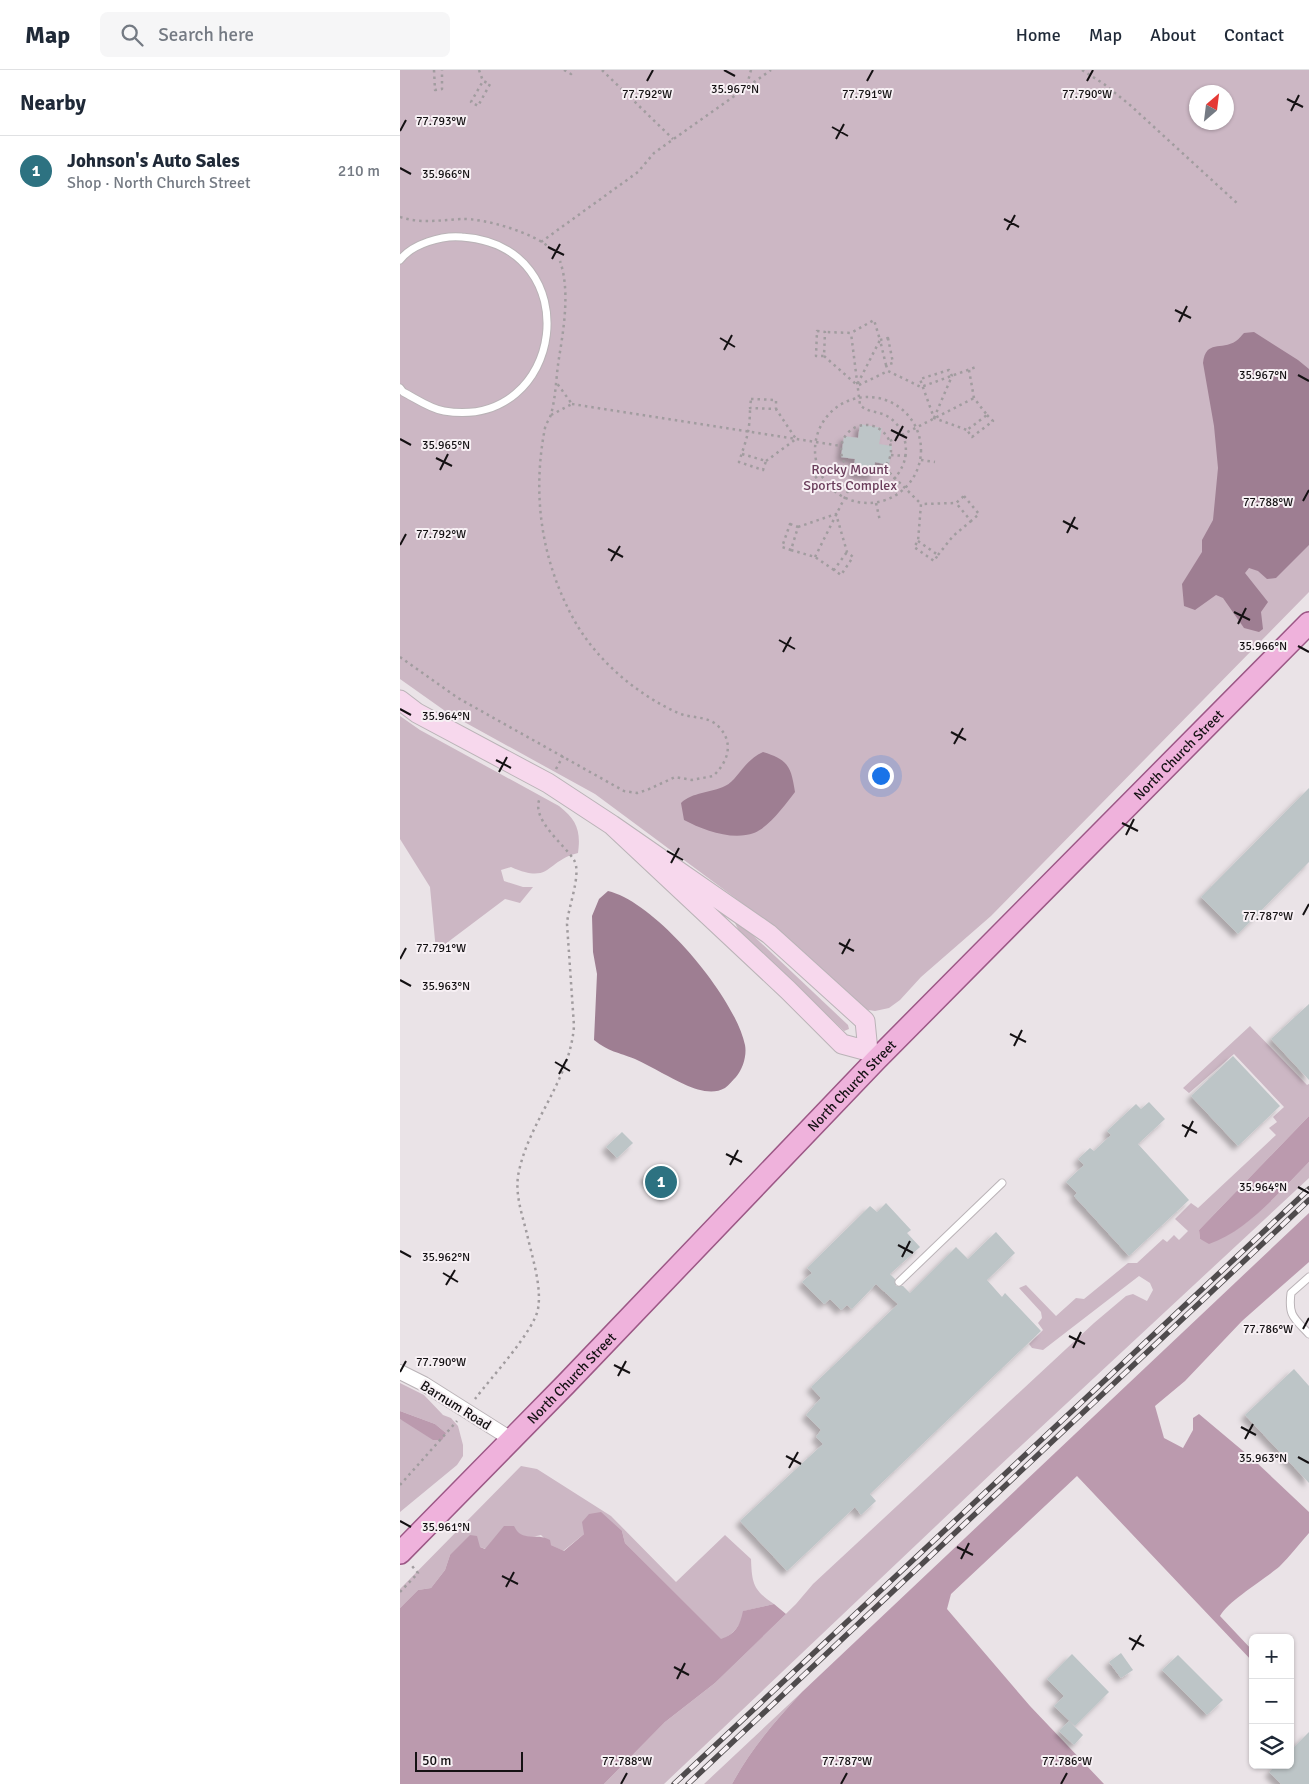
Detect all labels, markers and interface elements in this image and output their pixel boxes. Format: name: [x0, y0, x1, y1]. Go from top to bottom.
search box: [100, 12, 450, 57]
text: Map: [25, 20, 70, 50]
icon: search: [118, 21, 146, 49]
text: Search here: [158, 23, 254, 47]
text: Home: [1016, 24, 1061, 46]
text: Map: [1089, 24, 1122, 46]
text: About: [1150, 24, 1196, 46]
text: Contact: [1224, 24, 1284, 46]
text: 35.967°N: [711, 82, 759, 97]
north arrow: [1189, 85, 1234, 130]
text: 77.792°W: [622, 87, 672, 102]
text: 77.791°W: [842, 87, 892, 102]
text: 77.790°W: [1062, 87, 1112, 102]
text: Nearby: [20, 90, 86, 116]
text: 77.793°W: [416, 114, 466, 129]
text: Johnson's Auto Sales: [67, 149, 240, 173]
text: 1: [32, 161, 40, 181]
text: 210 m: [338, 161, 380, 181]
text: 35.966°N: [422, 167, 470, 182]
text: Shop · North Church Street: [67, 173, 251, 193]
text: 35.967°N: [1239, 368, 1287, 383]
text: 35.965°N: [422, 438, 470, 453]
park label: Rocky Mount Sports Complex: [803, 461, 897, 494]
text: 77.788°W: [1243, 495, 1293, 510]
text: 77.792°W: [416, 527, 466, 542]
text: 35.966°N: [1239, 639, 1287, 654]
street label: North Church Street: [1130, 706, 1227, 804]
text: 35.964°N: [422, 709, 470, 724]
your location: [868, 763, 894, 789]
text: 77.787°W: [1243, 909, 1293, 924]
text: 77.791°W: [416, 941, 466, 956]
text: 35.963°N: [422, 979, 470, 994]
street label: North Church Street: [804, 1037, 900, 1135]
pin: 1: [645, 1163, 677, 1201]
text: 35.964°N: [1239, 1180, 1287, 1195]
text: 35.962°N: [422, 1250, 470, 1265]
text: 77.786°W: [1243, 1322, 1293, 1337]
street label: North Church Street: [524, 1329, 620, 1427]
text: 77.790°W: [416, 1355, 466, 1370]
street label: Barnum Road: [417, 1377, 494, 1434]
text: 35.963°N: [1239, 1451, 1287, 1466]
text: 35.961°N: [422, 1520, 470, 1535]
map controls: [1249, 1634, 1294, 1769]
button: +: [1249, 1634, 1294, 1679]
button: −: [1249, 1679, 1294, 1724]
button: layers: [1249, 1724, 1294, 1769]
scale bar: [415, 1749, 522, 1772]
text: 50 m: [422, 1752, 451, 1769]
text: 77.788°W: [602, 1754, 652, 1769]
text: 77.787°W: [822, 1754, 872, 1769]
text: 77.786°W: [1042, 1754, 1092, 1769]

